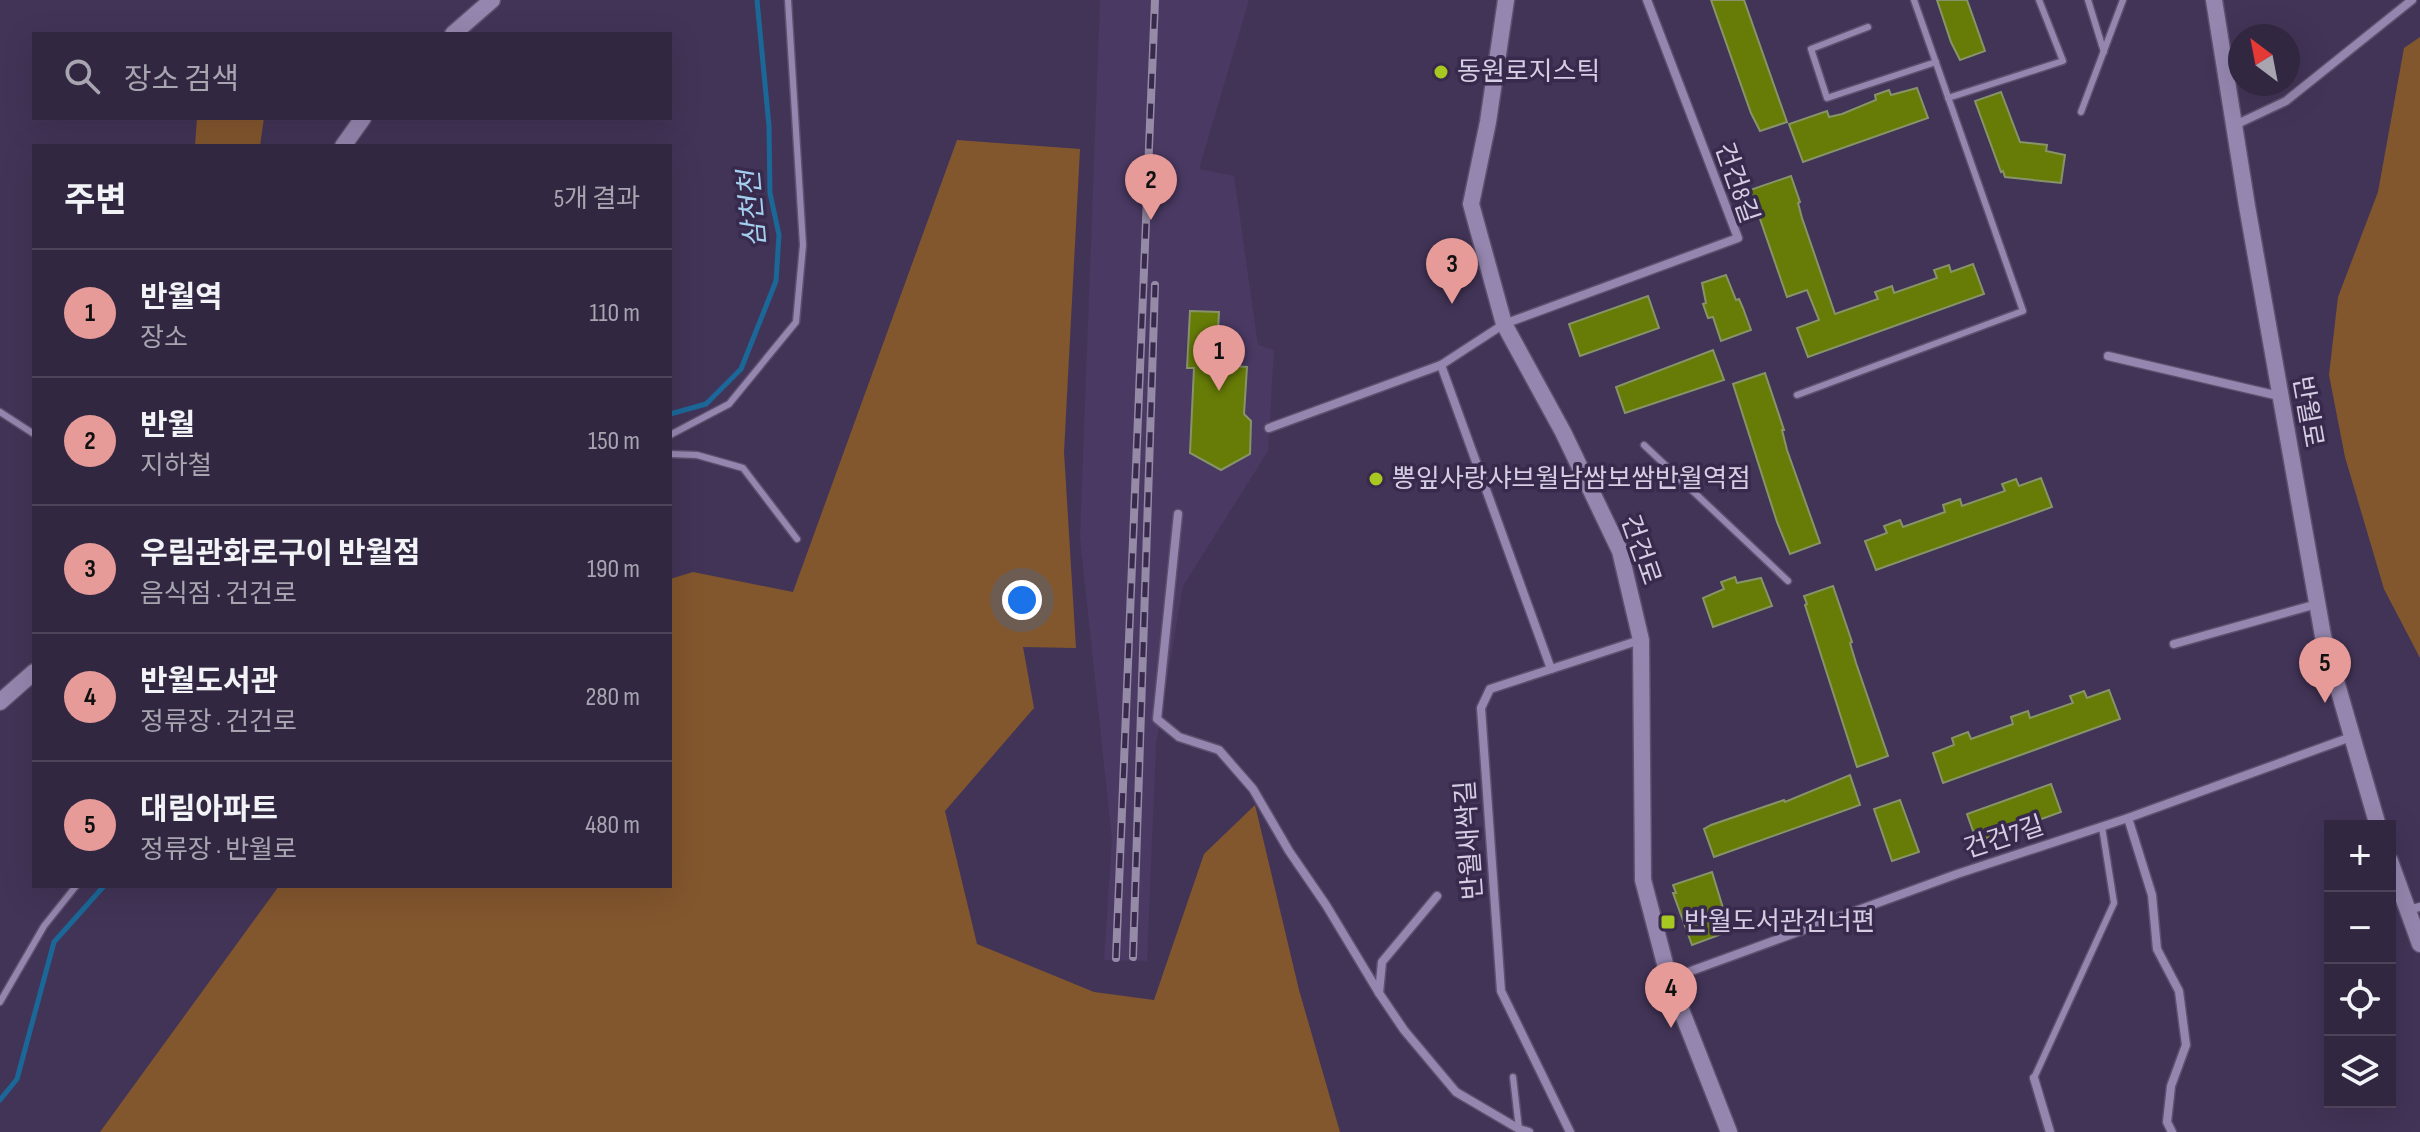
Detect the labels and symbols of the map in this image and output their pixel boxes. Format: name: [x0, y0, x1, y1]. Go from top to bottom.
north arrow: [2228, 24, 2300, 96]
place label: 동원로지스틱: [1457, 57, 1601, 88]
marker: 동원로지스틱: [1432, 63, 1450, 81]
street label: 건건8길: [1708, 139, 1764, 227]
pin: 2: [1125, 154, 1177, 220]
water label: 삼천천: [733, 166, 773, 249]
pin: 3: [1426, 238, 1478, 304]
pin: 1: [1193, 325, 1245, 391]
street label: 반월로: [2286, 374, 2328, 450]
place label: 뽕잎사랑샤브월남쌈보쌈반월역점: [1392, 464, 1751, 495]
marker: 뽕잎사랑샤브월남쌈보쌈반월역점: [1367, 470, 1385, 488]
street label: 건건로: [1614, 511, 1666, 589]
your location: [1002, 580, 1042, 620]
pin: 5: [2299, 637, 2351, 703]
street label: 반월새싹길: [1450, 779, 1490, 901]
street label: 건건7길: [1960, 811, 2048, 865]
place label: 반월도서관건너편: [1684, 907, 1875, 938]
marker: 반월도서관건너편: [1659, 913, 1677, 931]
pin: 4: [1645, 962, 1697, 1028]

